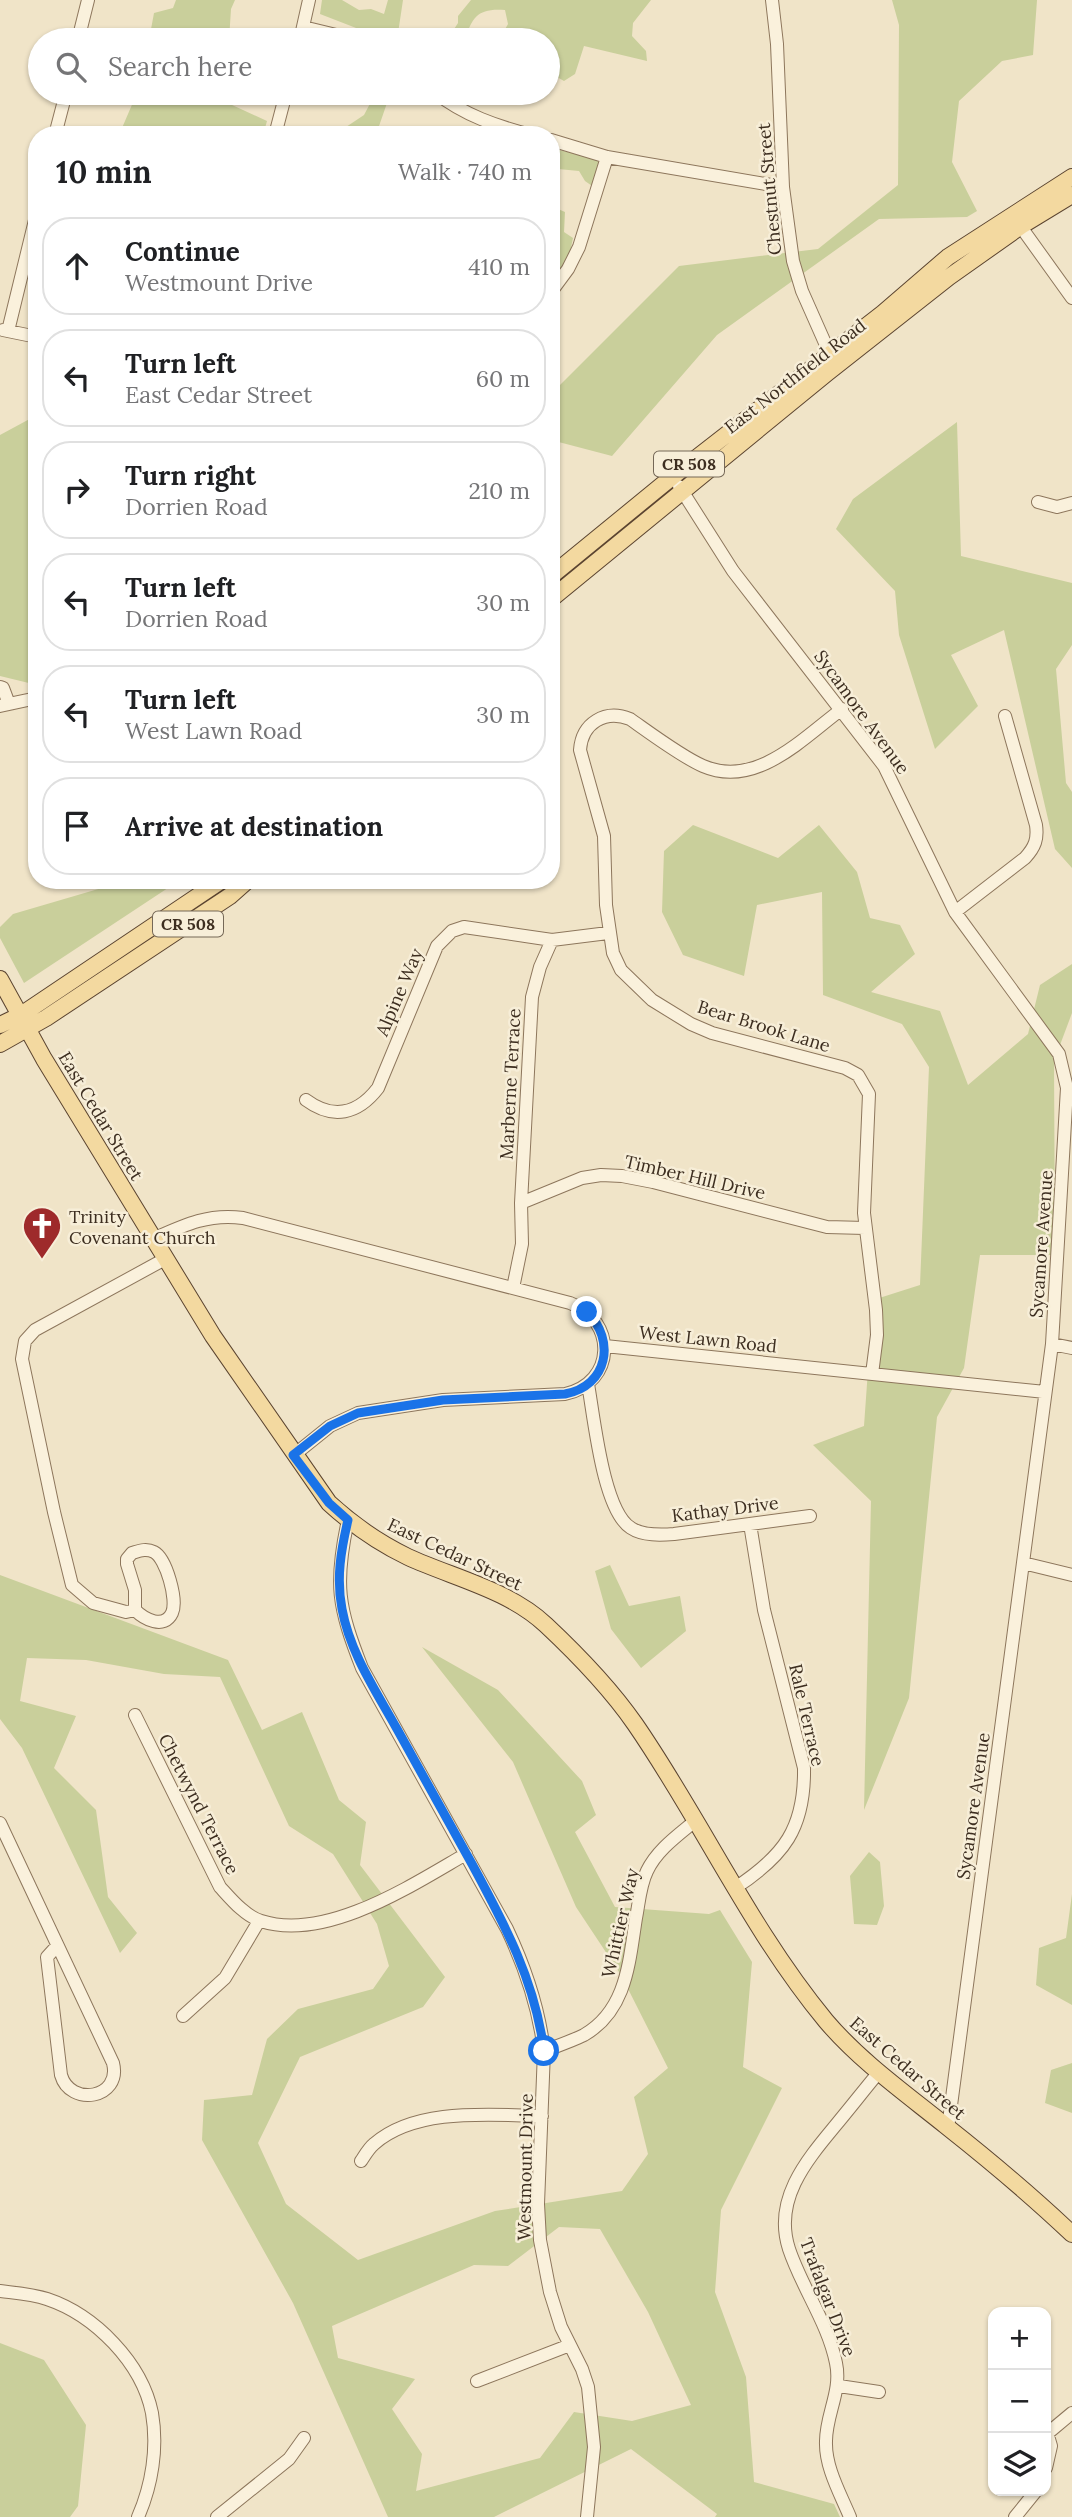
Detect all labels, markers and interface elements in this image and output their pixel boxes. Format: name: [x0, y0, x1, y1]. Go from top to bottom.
search box: [28, 28, 560, 105]
icon: search: [52, 48, 90, 86]
text: Search here: [108, 50, 252, 83]
street label: Chestnut Street: [752, 122, 786, 256]
text: 10 min: [56, 153, 152, 191]
text: Walk · 740 m: [398, 157, 532, 186]
text: Continue: [125, 235, 240, 268]
icon: ahead: [58, 247, 96, 285]
text: 410 m: [468, 252, 530, 281]
text: Westmount Drive: [125, 268, 313, 297]
street label: East Northfield Road: [720, 313, 871, 438]
text: Turn left: [125, 347, 236, 380]
icon: left: [58, 359, 96, 397]
text: 60 m: [476, 364, 530, 393]
text: East Cedar Street: [125, 380, 312, 409]
road number: CR 508: [654, 452, 724, 477]
text: Turn right: [125, 459, 256, 492]
icon: right: [58, 471, 96, 509]
text: 210 m: [468, 476, 530, 505]
text: Dorrien Road: [125, 492, 268, 521]
text: Turn left: [125, 571, 236, 604]
icon: left: [58, 583, 96, 621]
text: 30 m: [476, 588, 530, 617]
text: Dorrien Road: [125, 604, 268, 633]
street label: Sycamore Avenue: [809, 645, 915, 779]
text: Turn left: [125, 683, 236, 716]
icon: left: [58, 695, 96, 733]
text: 30 m: [476, 700, 530, 729]
text: West Lawn Road: [125, 716, 302, 745]
icon: arrive: [58, 807, 96, 845]
text: Arrive at destination: [125, 810, 383, 843]
road number: CR 508: [153, 912, 223, 936]
street label: Alpine Way: [370, 944, 428, 1040]
street label: Bear Brook Lane: [695, 995, 833, 1057]
street label: Marberne Terrace: [495, 1008, 525, 1160]
street label: East Cedar Street: [53, 1047, 149, 1185]
street label: Timber Hill Drive: [622, 1150, 768, 1204]
street label: Sycamore Avenue: [1024, 1169, 1058, 1319]
church icon: Trinity Covenant Church: [21, 1205, 63, 1260]
place label: Trinity Covenant Church: [69, 1205, 216, 1249]
route end: [571, 1296, 602, 1327]
street label: West Lawn Road: [638, 1320, 778, 1358]
street label: Kathay Drive: [670, 1491, 780, 1527]
street label: East Cedar Street: [384, 1513, 526, 1595]
street label: Rale Terrace: [784, 1662, 830, 1769]
street label: Chetwynd Terrace: [154, 1730, 245, 1878]
street label: Sycamore Avenue: [951, 1731, 995, 1881]
street label: Whittier Way: [596, 1866, 644, 1980]
street label: East Cedar Street: [845, 2011, 971, 2125]
route start: [528, 2035, 559, 2066]
street label: Westmount Drive: [512, 2093, 538, 2241]
street label: Trafalgar Drive: [795, 2234, 861, 2360]
map controls: [988, 2307, 1051, 2496]
button: +: [988, 2307, 1051, 2370]
button: −: [988, 2370, 1051, 2433]
button: layers: [988, 2433, 1051, 2496]

